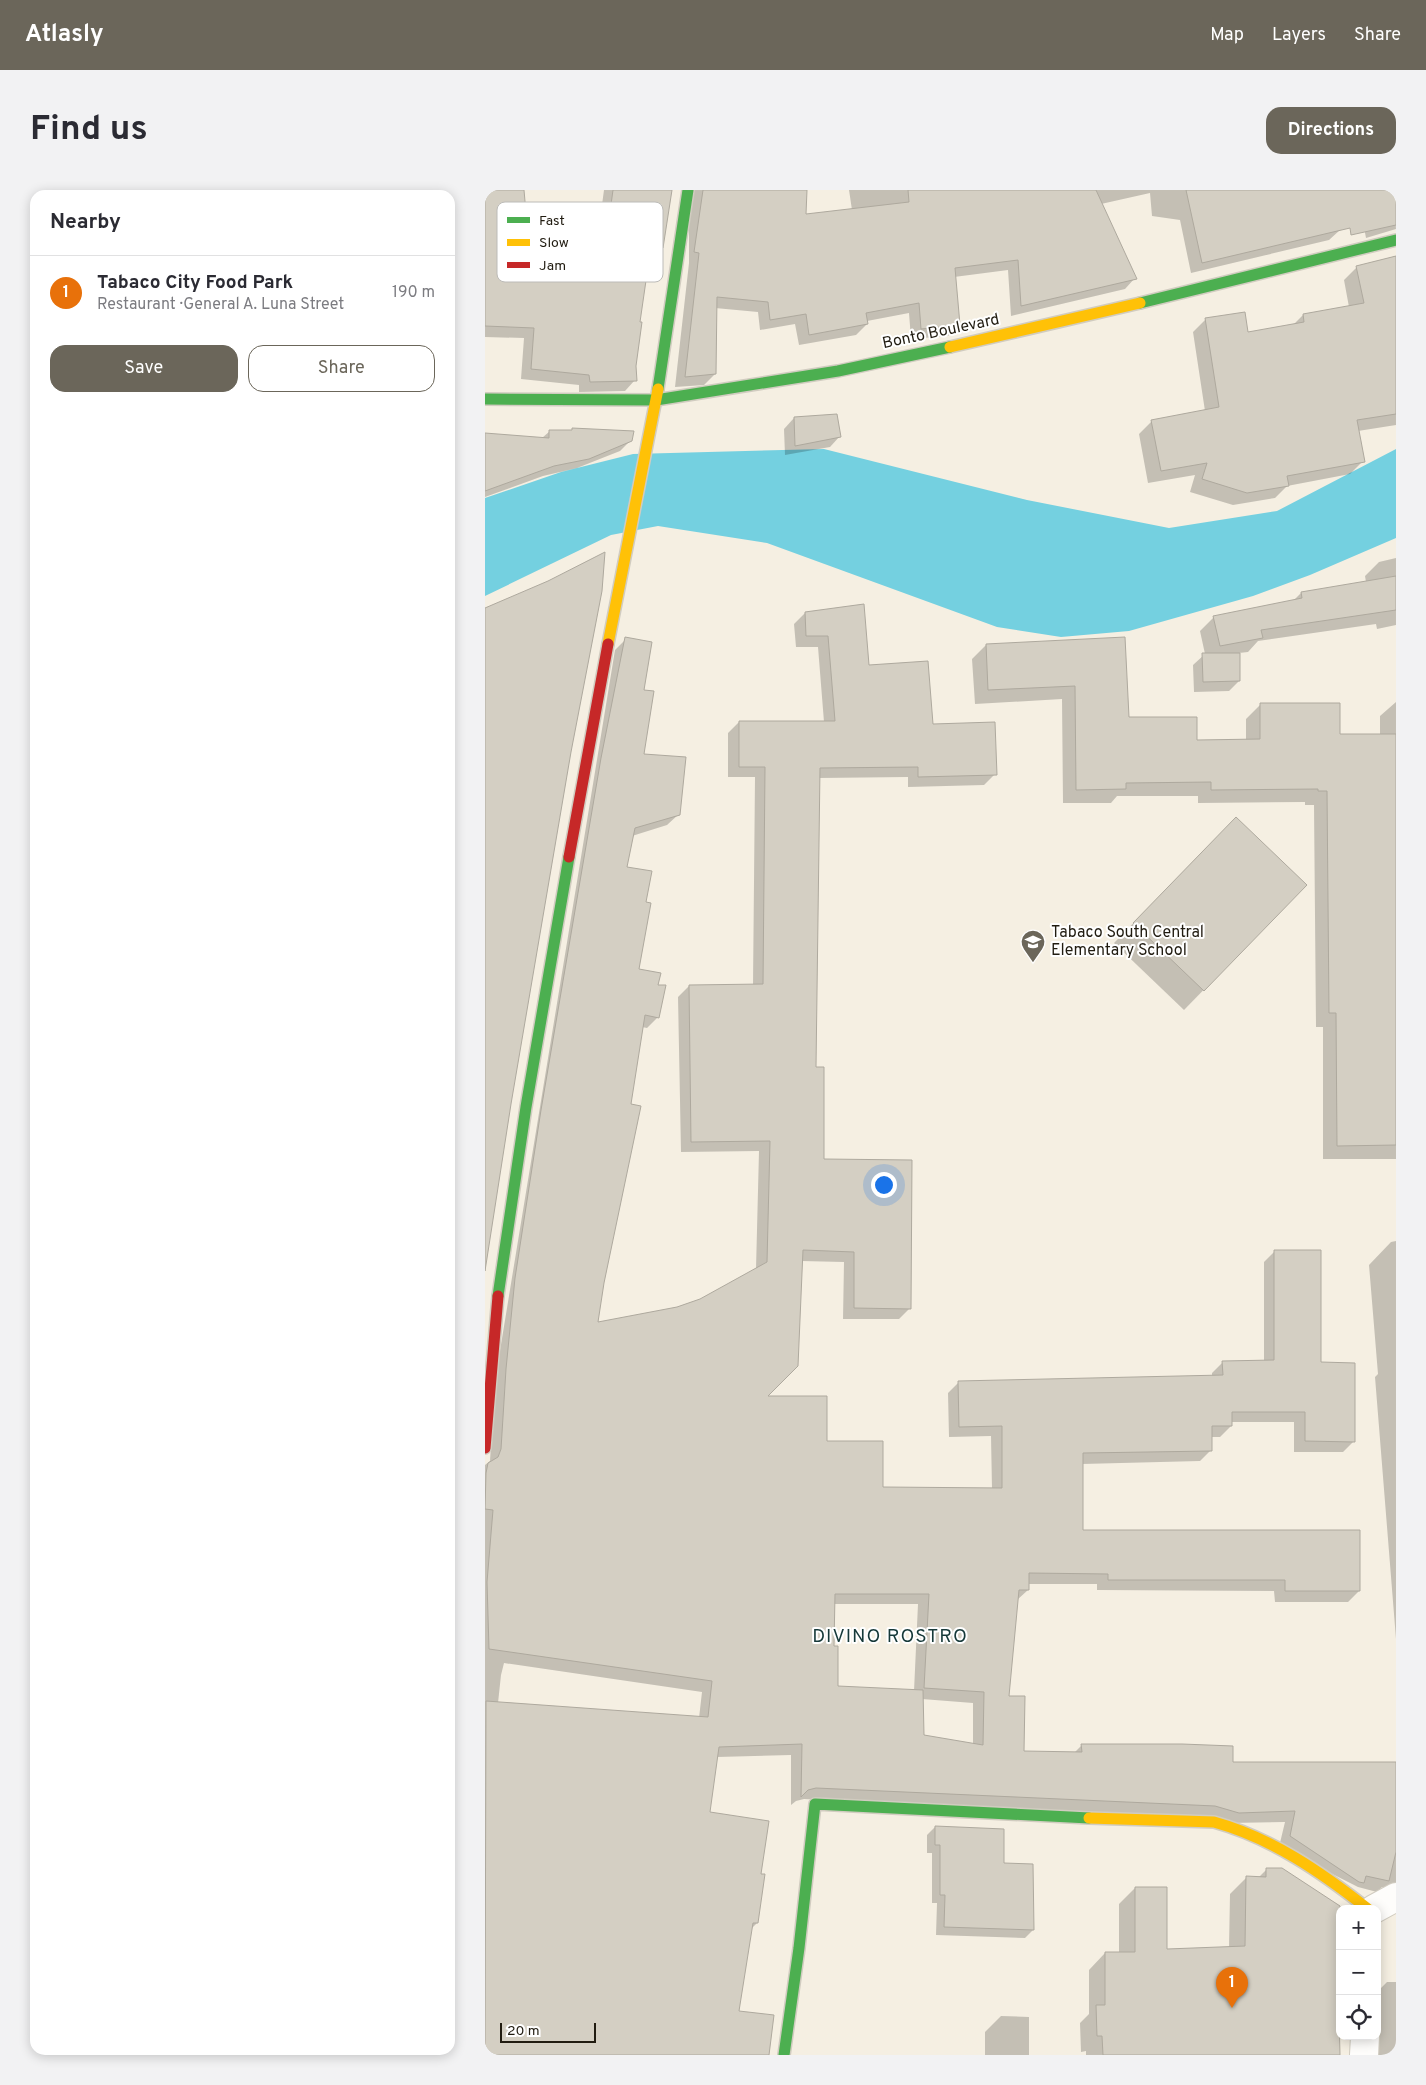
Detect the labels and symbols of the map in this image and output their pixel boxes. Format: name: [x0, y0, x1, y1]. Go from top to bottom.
legend: [497, 202, 663, 282]
text: Fast: [539, 213, 565, 230]
text: Slow: [539, 235, 569, 252]
text: Jam: [539, 258, 566, 275]
street label: Bonto Boulevard: [881, 310, 1001, 354]
place label: Tabaco South Central Elementary School: [1051, 923, 1204, 961]
school or university icon: Tabaco South Central Elementary School: [1020, 929, 1046, 963]
your location: [871, 1172, 897, 1198]
district label: DIVINO ROSTRO: [812, 1625, 968, 1649]
pin: 1: [1216, 1967, 1248, 2008]
scale bar: [500, 2020, 596, 2043]

